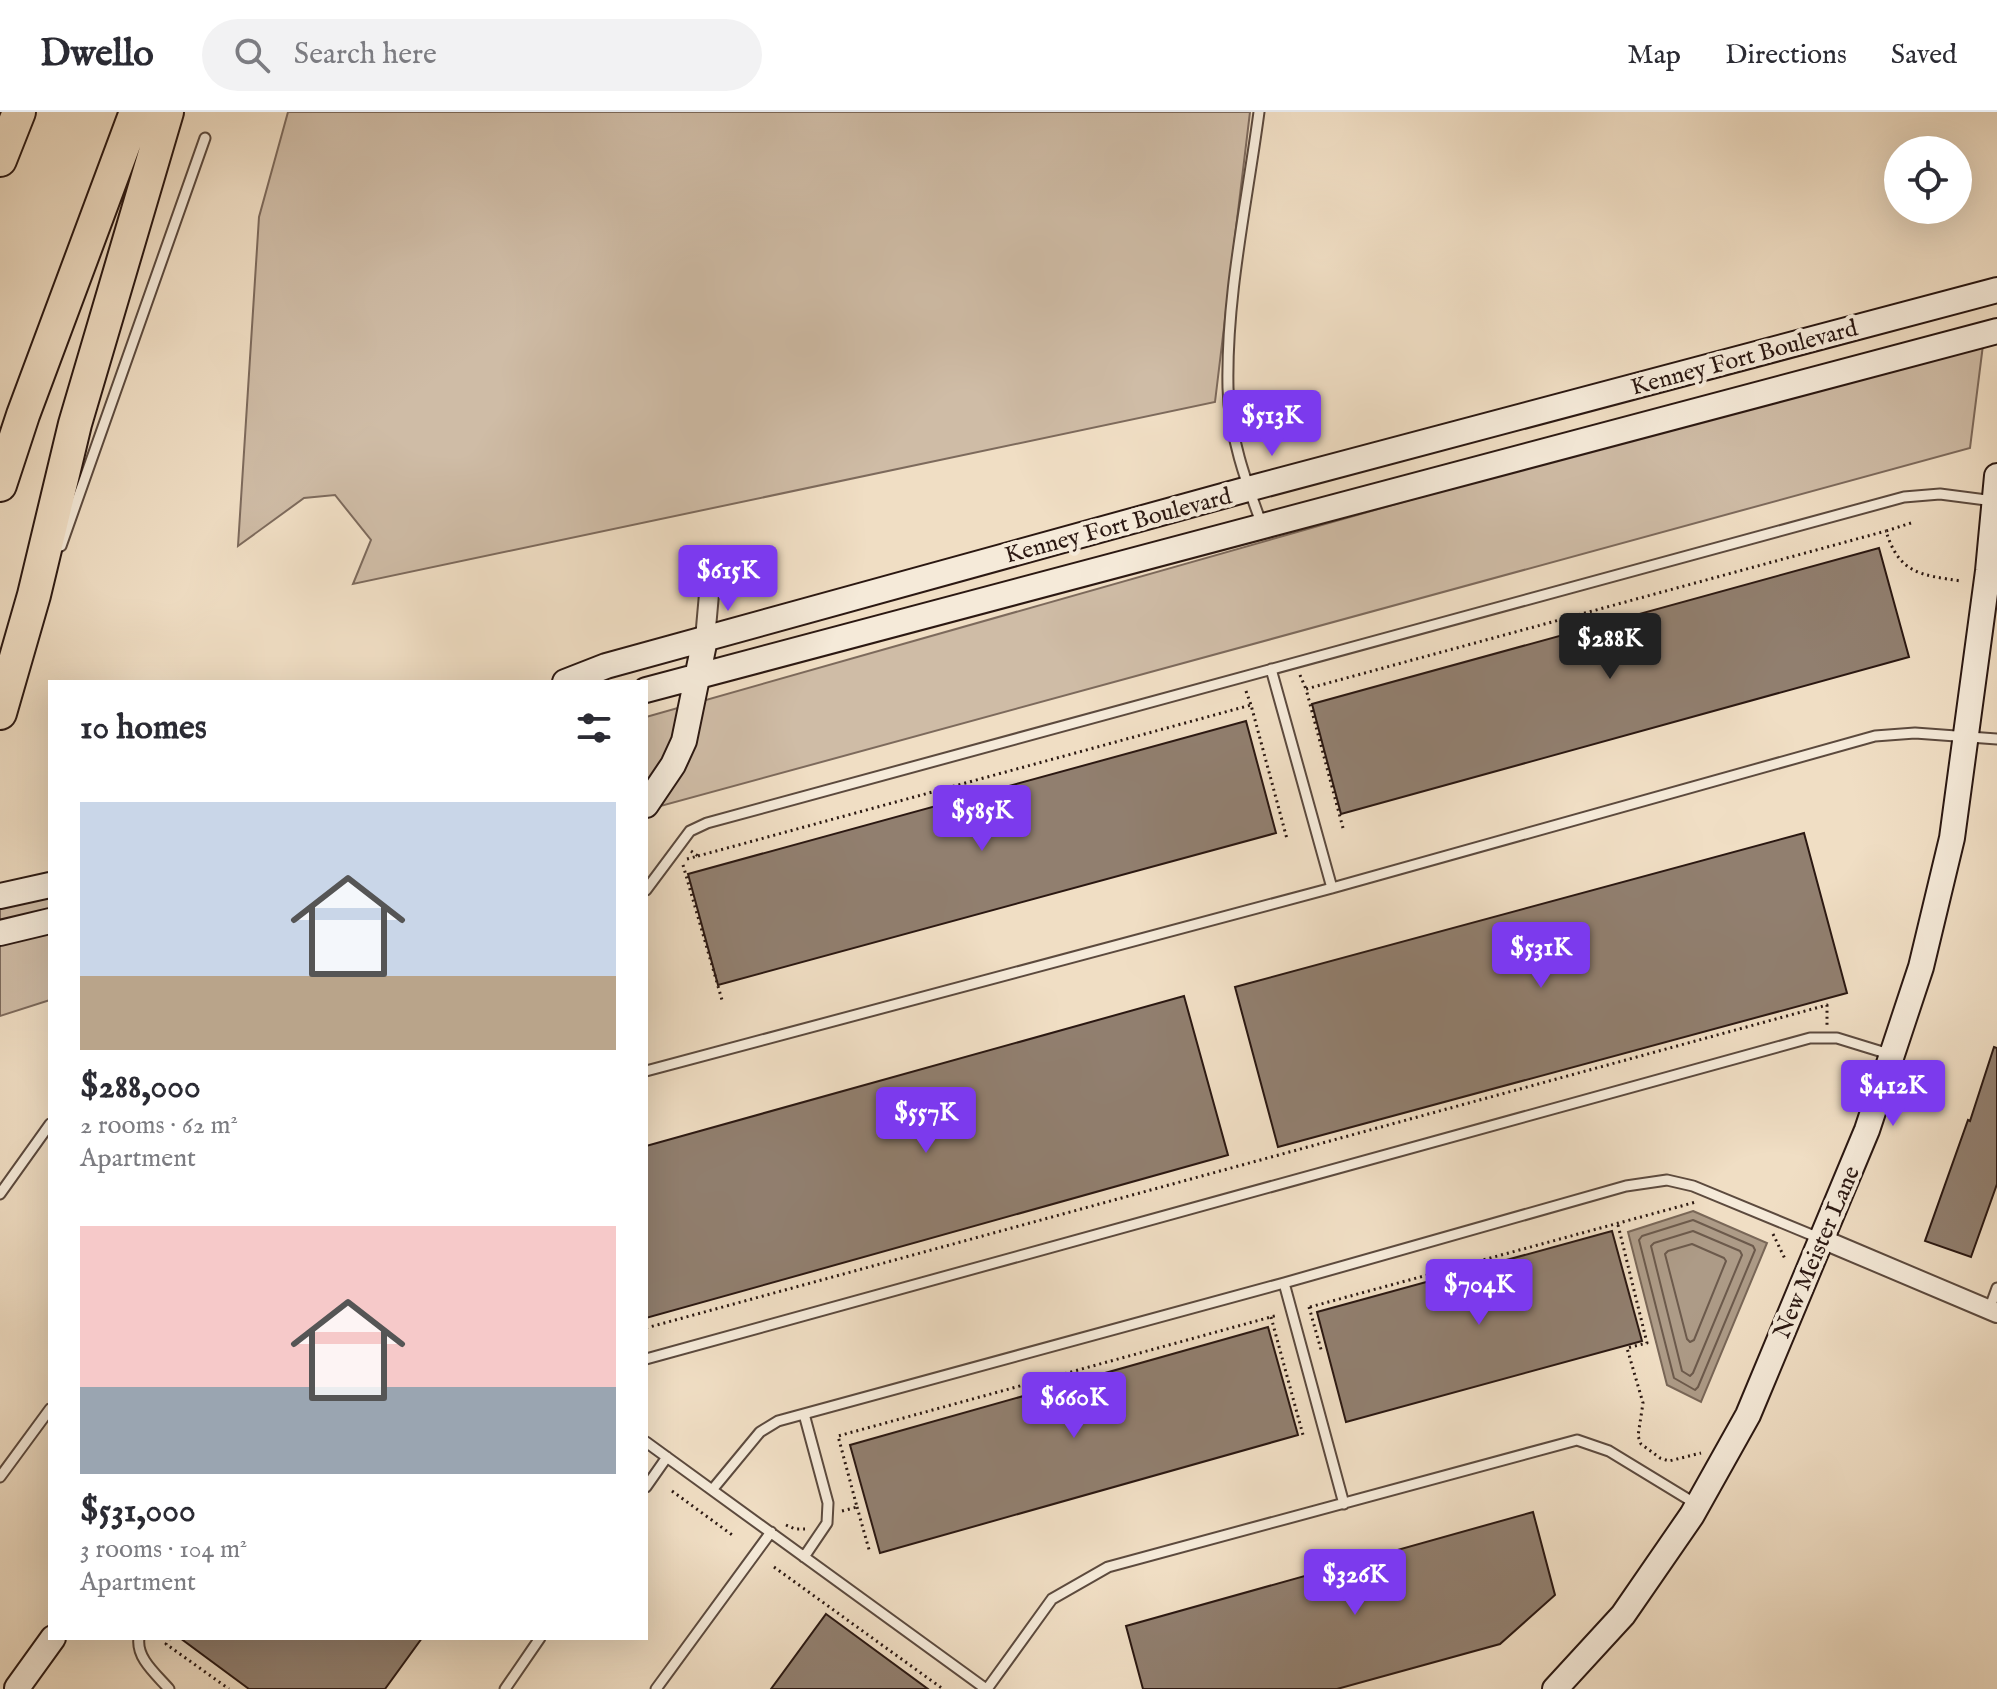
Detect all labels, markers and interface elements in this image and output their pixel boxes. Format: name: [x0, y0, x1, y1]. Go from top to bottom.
search box: [202, 19, 762, 91]
text: Dwello: [40, 31, 154, 79]
icon: search: [230, 33, 274, 77]
text: Search here: [294, 36, 437, 74]
text: Map: [1627, 38, 1681, 73]
text: Directions: [1725, 38, 1847, 73]
text: Saved: [1891, 38, 1957, 73]
map controls: [1884, 136, 1972, 224]
button: locate: [1884, 136, 1972, 224]
street label: Kenney Fort Boulevard: [1628, 313, 1861, 404]
pin: $513K: [1216, 390, 1328, 458]
text: $513K: [1241, 399, 1303, 432]
street label: Kenney Fort Boulevard: [1002, 481, 1235, 572]
pin: $615K: [672, 545, 784, 613]
text: $615K: [696, 554, 760, 587]
pin: $288K: [1554, 613, 1666, 681]
text: $288K: [1577, 622, 1643, 655]
icon: filters: [572, 706, 616, 750]
text: 10 homes: [80, 707, 207, 750]
pin: $585K: [926, 785, 1038, 853]
text: $585K: [951, 794, 1013, 827]
icon: home: [276, 854, 420, 998]
pin: $531K: [1485, 922, 1597, 990]
text: $531K: [1510, 931, 1572, 964]
pin: $412K: [1837, 1060, 1949, 1128]
text: $288,000: [80, 1066, 201, 1109]
text: $412K: [1859, 1069, 1927, 1102]
pin: $557K: [870, 1087, 982, 1155]
text: $557K: [894, 1096, 958, 1129]
text: 2 rooms · 62 m²: [80, 1109, 238, 1142]
text: Apartment: [80, 1142, 196, 1175]
street label: New Meister Lane: [1767, 1161, 1868, 1344]
pin: $704K: [1423, 1259, 1535, 1327]
text: $704K: [1444, 1268, 1514, 1301]
icon: home: [276, 1278, 420, 1422]
pin: $660K: [1018, 1372, 1130, 1440]
text: $660K: [1040, 1381, 1108, 1414]
text: $531,000: [80, 1490, 196, 1533]
text: 3 rooms · 104 m²: [80, 1533, 247, 1566]
pin: $326K: [1299, 1549, 1411, 1617]
text: $326K: [1322, 1558, 1388, 1591]
text: Apartment: [80, 1566, 196, 1599]

